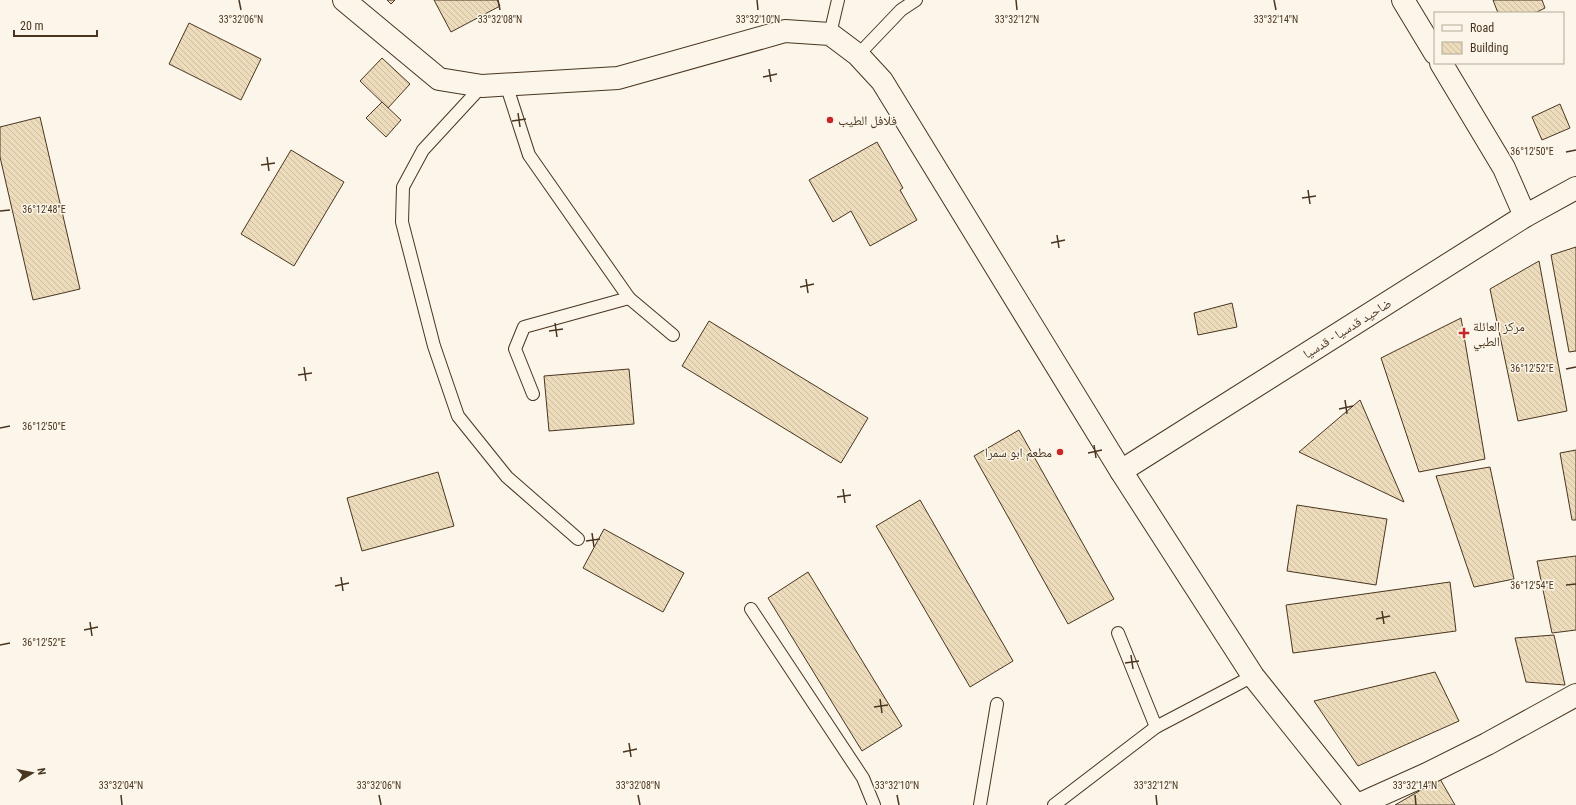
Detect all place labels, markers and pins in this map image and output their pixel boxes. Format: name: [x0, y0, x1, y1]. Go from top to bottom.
place label: فلافل الطيب: [838, 113, 897, 129]
marker: فلافل الطيب: [825, 115, 835, 125]
place label: مركز العائلة الطبي: [1473, 319, 1525, 352]
marker: مركز العائلة الطبي: [1458, 327, 1470, 339]
place label: مطعم ابو سمرا: [985, 445, 1052, 461]
marker: مطعم ابو سمرا: [1055, 447, 1065, 457]

